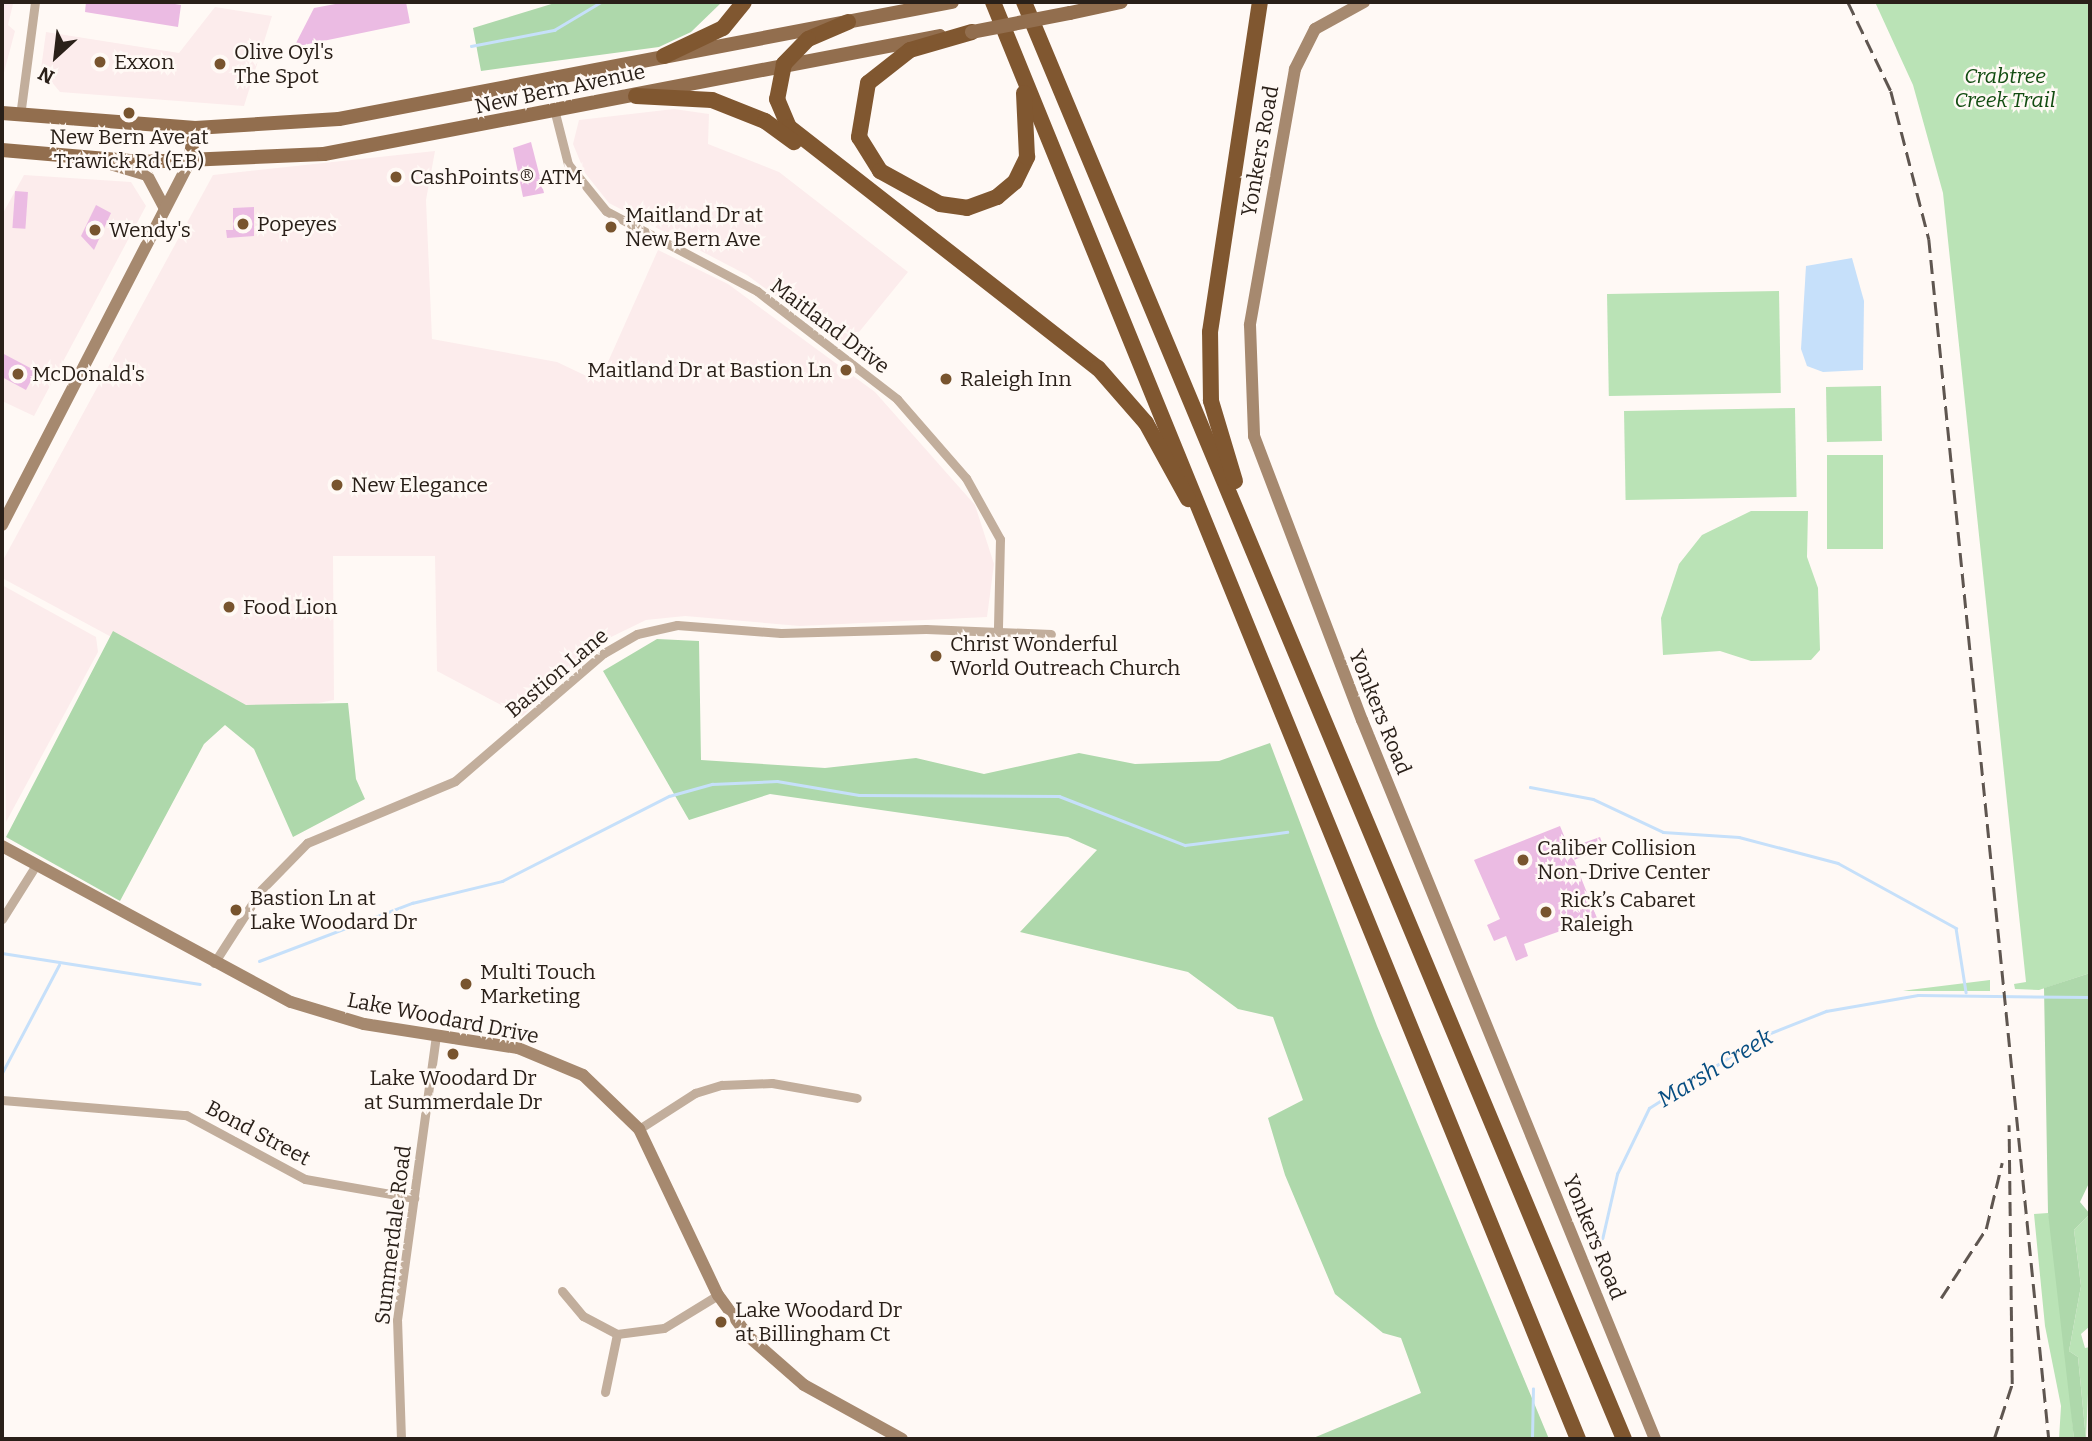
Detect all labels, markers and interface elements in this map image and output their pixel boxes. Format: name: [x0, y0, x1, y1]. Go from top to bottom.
north arrow: [21, 21, 91, 91]
place label: Olive Oyl's The Spot: [234, 39, 334, 89]
place label: Exxon: [114, 49, 174, 75]
marker: Exxon: [92, 54, 108, 70]
marker: Olive Oyl's The Spot: [212, 56, 228, 72]
street label: New Bern Avenue: [473, 59, 647, 119]
text: N: [34, 62, 58, 89]
park label: Crabtree Creek Trail: [1955, 63, 2055, 113]
street label: Yonkers Road: [1236, 84, 1284, 218]
marker: New Bern Ave at Trawick Rd (EB): [121, 105, 137, 121]
place label: New Bern Ave at Trawick Rd (EB): [50, 124, 208, 174]
place label: CashPoints® ATM: [410, 164, 583, 190]
marker: CashPoints® ATM: [388, 169, 404, 185]
place label: Maitland Dr at New Bern Ave: [625, 202, 763, 252]
place label: Popeyes: [257, 211, 337, 237]
marker: Popeyes: [235, 216, 251, 232]
place label: Wendy's: [109, 217, 191, 243]
marker: Maitland Dr at New Bern Ave: [603, 219, 619, 235]
marker: Wendy's: [87, 222, 103, 238]
street label: Maitland Drive: [766, 273, 894, 379]
place label: Maitland Dr at Bastion Ln: [587, 357, 832, 383]
place label: McDonald's: [32, 361, 145, 387]
marker: Maitland Dr at Bastion Ln: [838, 362, 854, 378]
marker: McDonald's: [10, 366, 26, 382]
place label: Raleigh Inn: [960, 366, 1071, 392]
marker: Raleigh Inn: [938, 371, 954, 387]
place label: New Elegance: [351, 472, 488, 498]
marker: New Elegance: [329, 477, 345, 493]
place label: Food Lion: [243, 594, 338, 620]
marker: Food Lion: [221, 599, 237, 615]
street label: Bastion Lane: [501, 623, 613, 723]
place label: Christ Wonderful World Outreach Church: [950, 631, 1180, 681]
street label: Yonkers Road: [1343, 646, 1417, 778]
marker: Christ Wonderful World Outreach Church: [928, 648, 944, 664]
place label: Caliber Collision Non-Drive Center: [1537, 835, 1710, 885]
marker: Caliber Collision Non-Drive Center: [1515, 852, 1531, 868]
place label: Bastion Ln at Lake Woodard Dr: [250, 885, 417, 935]
place label: Rick’s Cabaret Raleigh: [1560, 887, 1696, 937]
marker: Bastion Ln at Lake Woodard Dr: [228, 902, 244, 918]
marker: Rick’s Cabaret Raleigh: [1538, 904, 1554, 920]
place label: Multi Touch Marketing: [480, 959, 596, 1009]
marker: Multi Touch Marketing: [458, 976, 474, 992]
street label: Lake Woodard Drive: [345, 987, 541, 1049]
water label: Marsh Creek: [1652, 1023, 1778, 1113]
marker: Lake Woodard Dr at Summerdale Dr: [445, 1046, 461, 1062]
place label: Lake Woodard Dr at Summerdale Dr: [364, 1065, 542, 1115]
street label: Bond Street: [201, 1095, 315, 1171]
street label: Summerdale Road: [370, 1144, 416, 1326]
street label: Yonkers Road: [1557, 1171, 1631, 1303]
place label: Lake Woodard Dr at Billingham Ct: [735, 1297, 902, 1347]
marker: Lake Woodard Dr at Billingham Ct: [713, 1314, 729, 1330]

